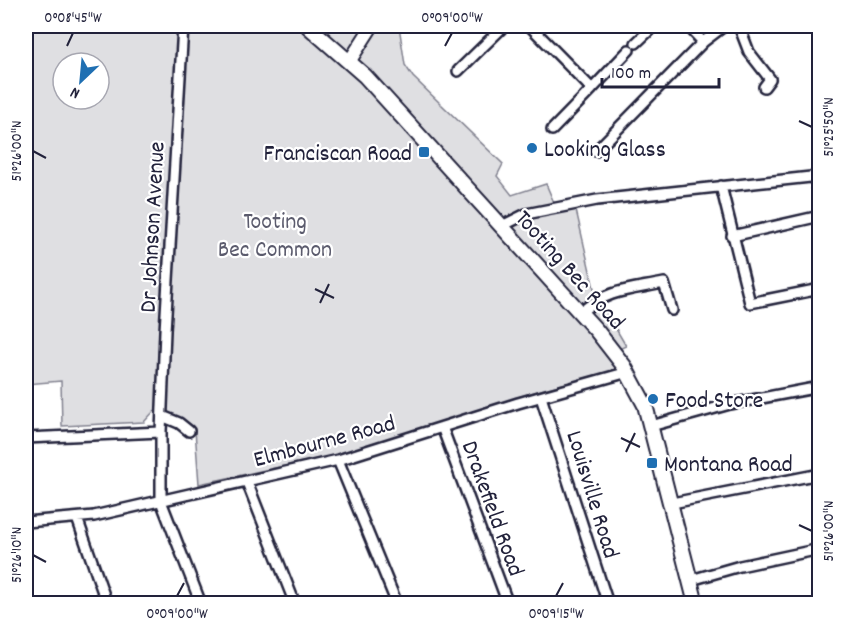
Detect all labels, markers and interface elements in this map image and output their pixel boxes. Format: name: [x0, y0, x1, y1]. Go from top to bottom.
text: 0°08'45"W: [44, 8, 102, 30]
text: 0°09'00"W: [421, 8, 483, 30]
north arrow: [51, 51, 111, 111]
scale bar: [602, 51, 719, 89]
text: 100 m: [611, 62, 651, 87]
text: N: [67, 80, 84, 104]
text: 51°25'50"N: [819, 97, 841, 157]
text: 51°26'00"N: [7, 120, 29, 182]
place label: Looking Glass: [544, 134, 666, 168]
place label: Franciscan Road: [264, 138, 412, 172]
street label: Dr Johnson Avenue: [133, 141, 175, 314]
marker: Looking Glass: [525, 141, 539, 155]
marker: Franciscan Road: [417, 145, 431, 159]
street label: Tooting Bec Road: [506, 203, 632, 339]
park label: Tooting Bec Common: [218, 206, 332, 268]
place label: Food Store: [665, 385, 763, 419]
marker: Food Store: [646, 392, 660, 406]
street label: Elmbourne Road: [250, 408, 399, 478]
street label: Louisville Road: [556, 427, 627, 563]
street label: Drakefield Road: [451, 437, 531, 582]
place label: Montana Road: [664, 449, 793, 483]
marker: Montana Road: [645, 456, 659, 470]
text: 51°26'00"N: [819, 500, 841, 562]
text: 51°26'10"N: [7, 527, 29, 583]
text: 0°09'00"W: [146, 604, 208, 626]
text: 0°09'15"W: [528, 604, 584, 626]

